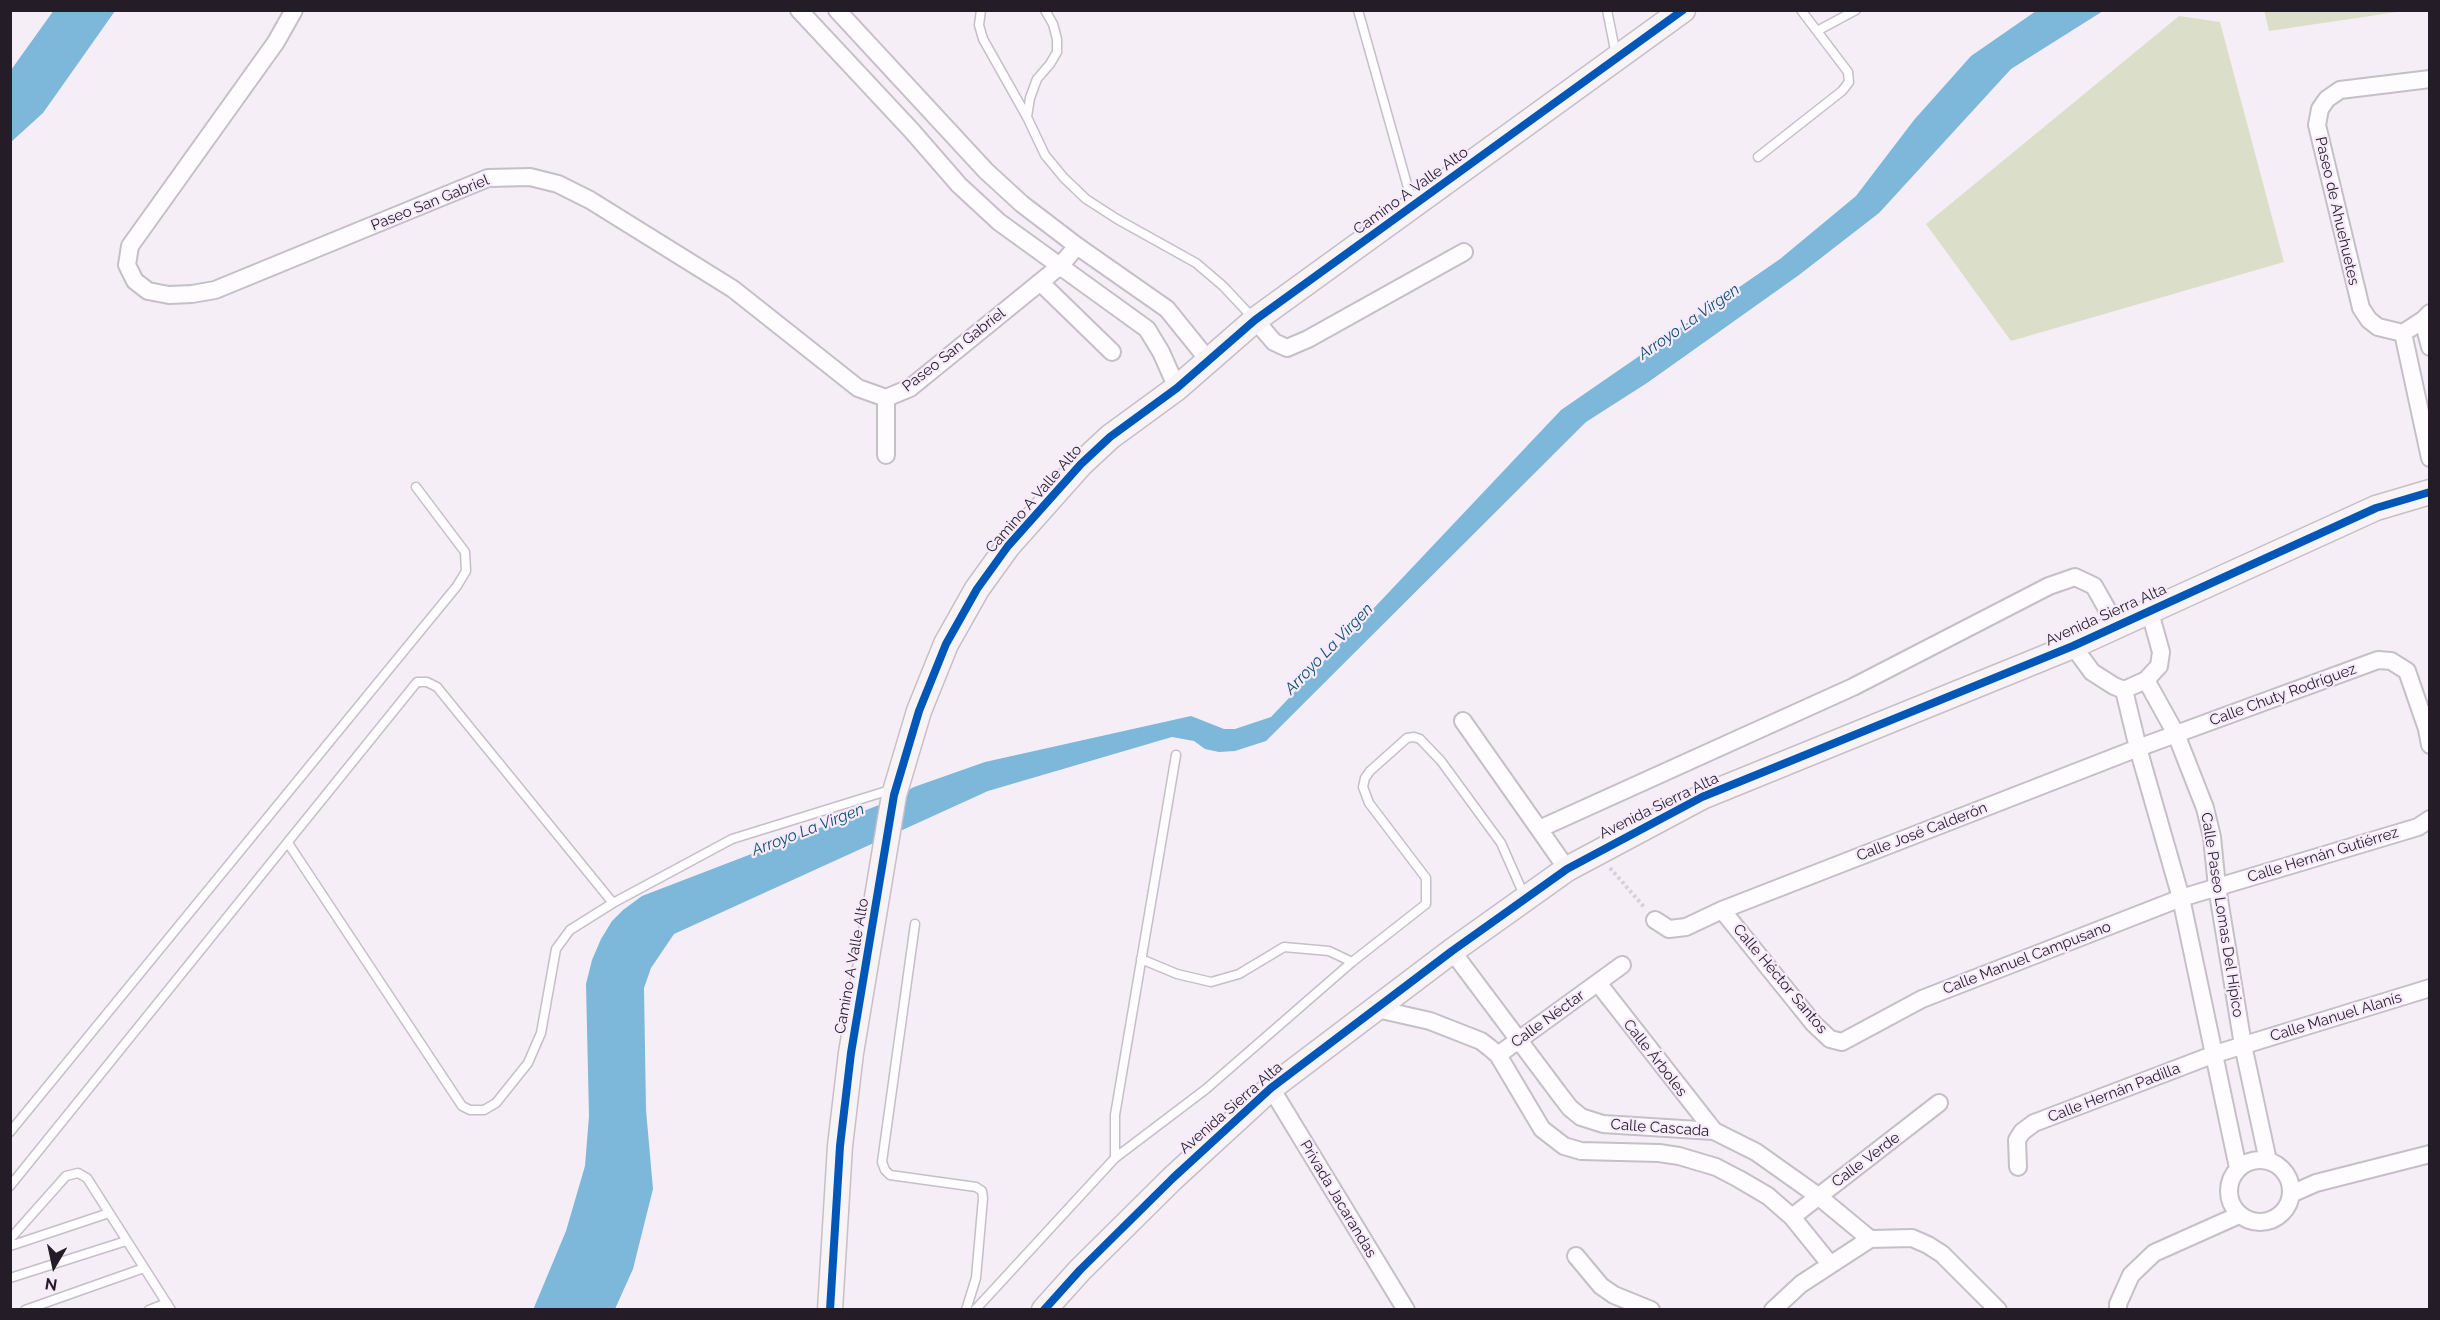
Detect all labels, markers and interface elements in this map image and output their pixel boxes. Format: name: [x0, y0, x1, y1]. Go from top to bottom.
street label: Paseo de Ahuehuetes: [2311, 135, 2363, 287]
street label: Camino A Valle Alto: [1350, 143, 1472, 239]
street label: Paseo San Gabriel: [368, 171, 492, 235]
water label: Arroyo La Virgen: [1635, 280, 1743, 364]
street label: Paseo San Gabriel: [899, 304, 1009, 396]
street label: Camino A Valle Alto: [982, 441, 1086, 557]
street label: Avenida Sierra Alta: [2043, 580, 2169, 650]
water label: Arroyo La Virgen: [1281, 600, 1377, 698]
street label: Calle Chuty Rodríguez: [2207, 660, 2359, 730]
street label: Avenida Sierra Alta: [1596, 769, 1722, 843]
street label: Calle José Calderón: [1854, 799, 1990, 865]
water label: Arroyo La Virgen: [749, 800, 867, 860]
street label: Calle Paseo Lomas Del Hípico: [2197, 811, 2247, 1019]
street label: Calle Hernán Gutiérrez: [2245, 823, 2401, 887]
street label: Camino A Valle Alto: [831, 897, 873, 1035]
street label: Calle Manuel Campusano: [1941, 918, 2113, 998]
street label: Calle Héctor Santos: [1729, 921, 1831, 1037]
street label: Calle Néctar: [1508, 986, 1588, 1052]
street label: Calle Manuel Alanís: [2268, 988, 2404, 1046]
street label: Calle Árboles: [1619, 1016, 1691, 1100]
street label: Avenida Sierra Alta: [1176, 1058, 1286, 1158]
street label: Calle Hernán Padilla: [2045, 1059, 2183, 1127]
street label: Calle Cascada: [1610, 1116, 1710, 1140]
street label: Calle Verde: [1828, 1129, 1904, 1191]
street label: Privada Jacarandas: [1296, 1137, 1380, 1261]
north arrow: [24, 1236, 84, 1296]
text: N: [44, 1274, 59, 1295]

